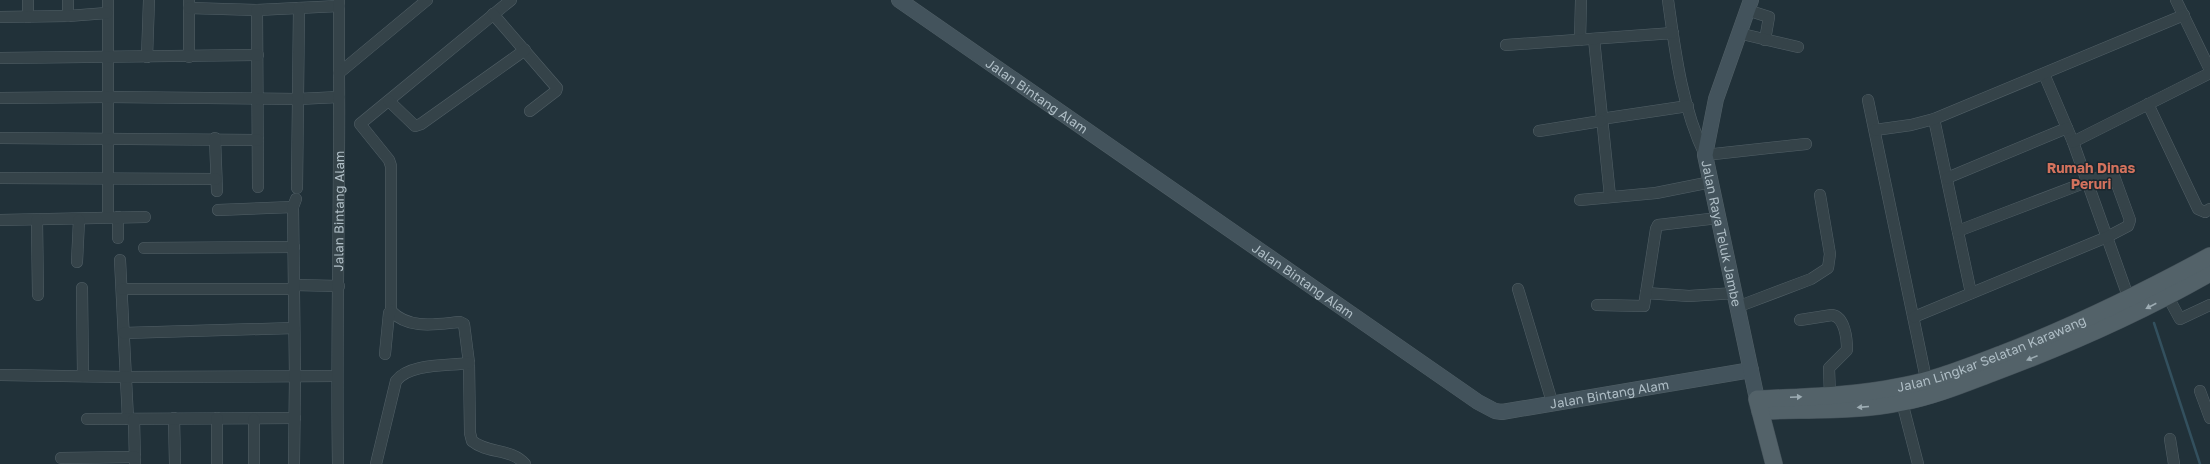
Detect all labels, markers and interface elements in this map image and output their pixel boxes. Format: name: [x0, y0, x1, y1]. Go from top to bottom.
street label: Jalan Bintang Alam: [983, 55, 1091, 137]
street label: Jalan Bintang Alam: [330, 151, 347, 271]
street label: Jalan Raya Teluk Jambe: [1698, 158, 1745, 308]
district label: Rumah Dinas Peruri: [2047, 159, 2135, 192]
street label: Jalan Bintang Alam: [1249, 240, 1357, 322]
one-way arrow: [2146, 302, 2157, 309]
street label: Jalan Lingkar Selatan Karawang: [1895, 312, 2088, 395]
one-way arrow: [2026, 355, 2038, 361]
street label: Jalan Bintang Alam: [1548, 376, 1670, 412]
one-way arrow: [1790, 394, 1802, 401]
one-way arrow: [1857, 404, 1869, 411]

